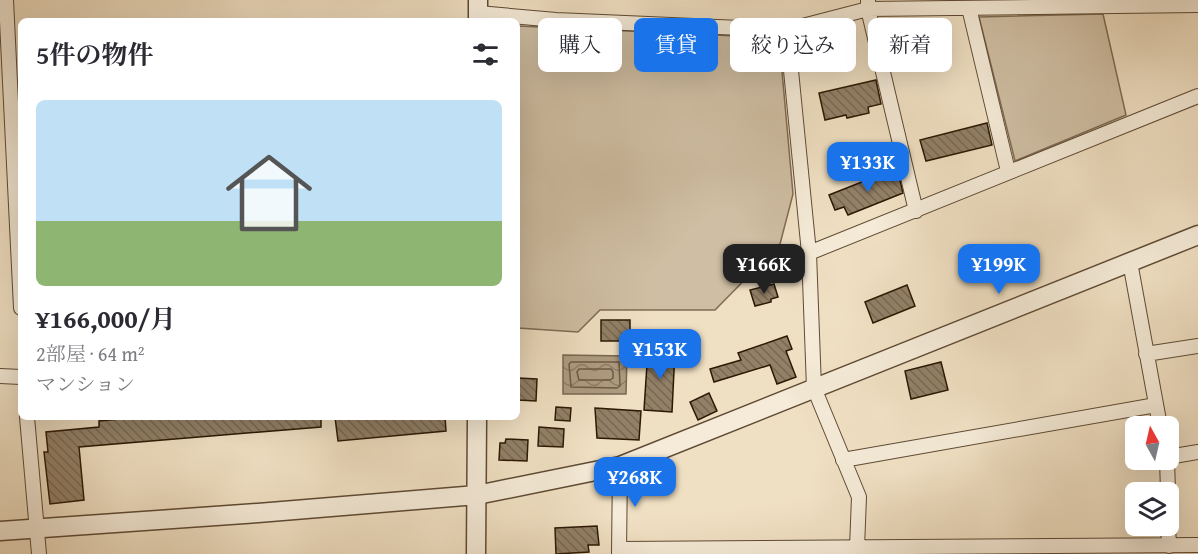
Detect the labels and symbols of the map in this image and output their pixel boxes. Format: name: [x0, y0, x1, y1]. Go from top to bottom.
pin: ¥133K: [826, 142, 910, 193]
pin: ¥166K: [722, 244, 806, 295]
pin: ¥199K: [957, 244, 1041, 295]
pin: ¥153K: [618, 329, 702, 380]
north arrow: [1125, 416, 1179, 470]
pin: ¥268K: [593, 457, 677, 508]

